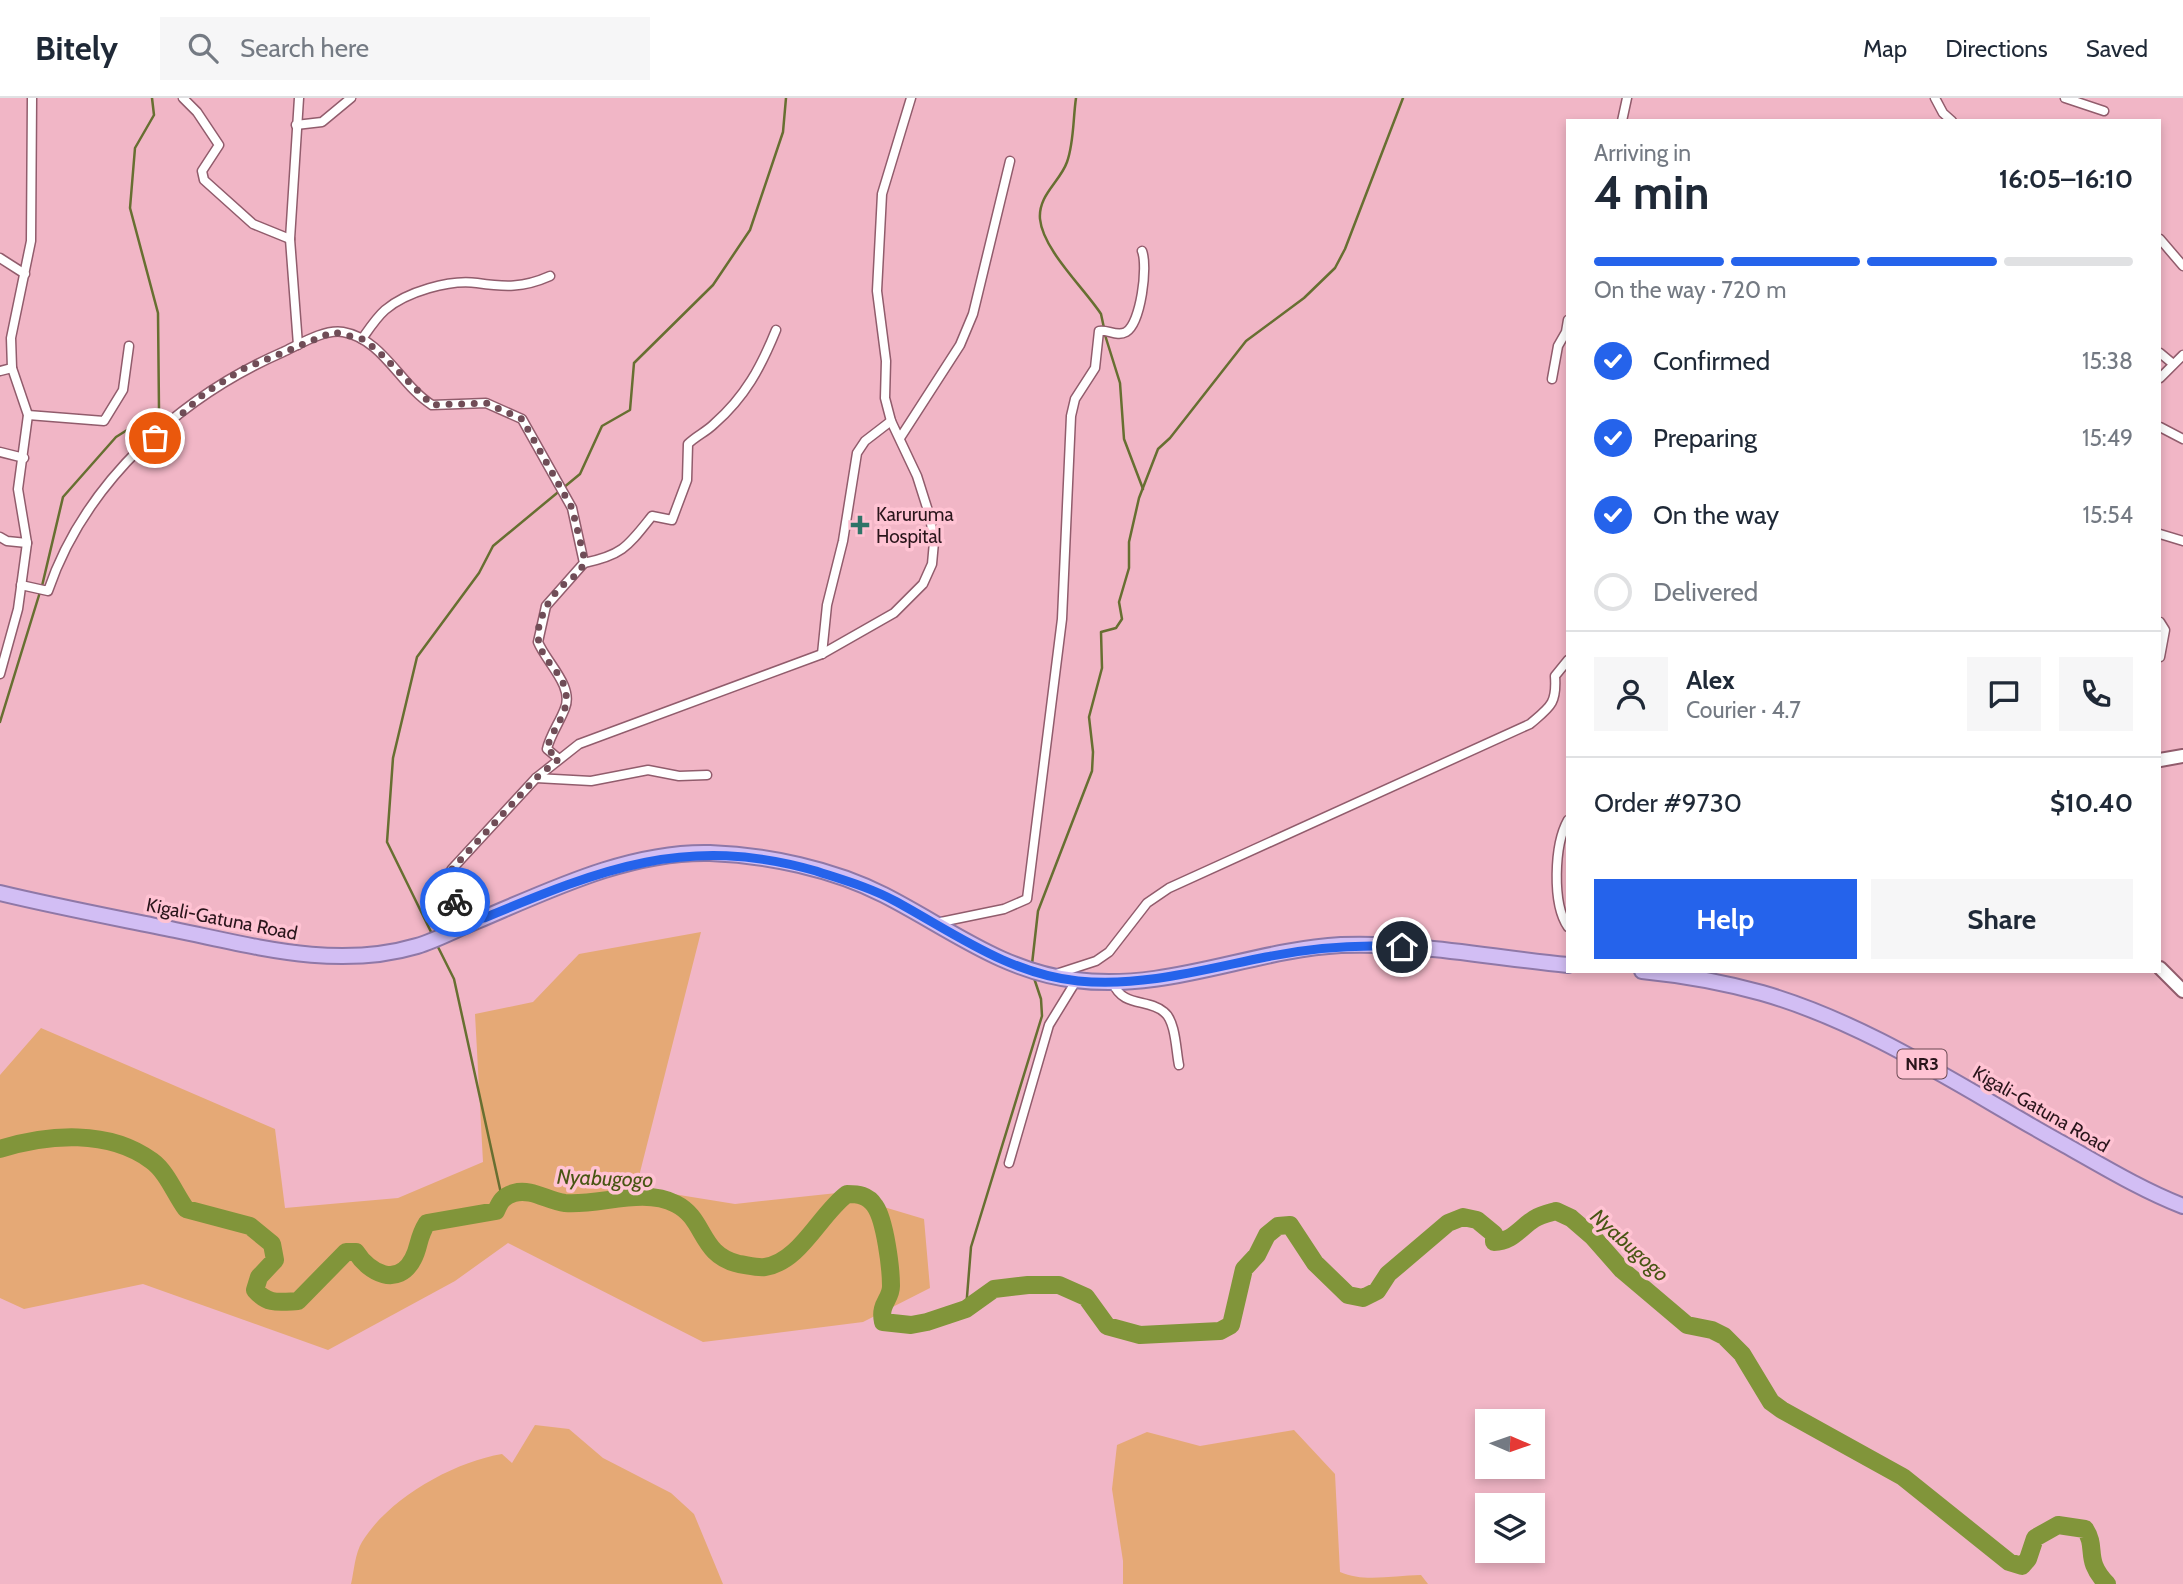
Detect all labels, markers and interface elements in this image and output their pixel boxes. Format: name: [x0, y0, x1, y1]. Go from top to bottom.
search box: [160, 17, 650, 80]
text: Bitely: [35, 28, 118, 68]
icon: search: [184, 29, 222, 67]
text: Search here: [240, 32, 369, 64]
text: Map: [1863, 34, 1907, 63]
text: Directions: [1945, 34, 2048, 63]
text: Saved: [2086, 34, 2148, 63]
text: Arriving in: [1594, 139, 1691, 167]
text: 16:05–16:10: [1999, 163, 2133, 195]
text: 4 min: [1594, 165, 1709, 221]
text: On the way · 720 m: [1594, 276, 1786, 304]
icon: check: [1594, 342, 1632, 380]
text: Confirmed: [1653, 345, 1770, 377]
text: 15:38: [2082, 347, 2133, 375]
pin: [125, 408, 185, 468]
icon: bag: [136, 419, 174, 457]
icon: check: [1594, 419, 1632, 457]
text: Preparing: [1653, 422, 1757, 454]
text: 15:49: [2082, 424, 2133, 452]
icon: check: [1594, 496, 1632, 534]
text: On the way: [1653, 499, 1779, 531]
text: 15:54: [2083, 501, 2133, 529]
place label: Karuruma Hospital: [876, 503, 954, 548]
marker: Karuruma Hospital: [850, 515, 870, 535]
text: Delivered: [1653, 576, 1758, 608]
button: person: [1594, 657, 1668, 731]
button: chat: [1967, 657, 2041, 731]
button: phone: [2059, 657, 2133, 731]
text: Alex: [1686, 664, 1735, 696]
text: Courier · 4.7: [1686, 696, 1801, 724]
text: Order #9730: [1594, 787, 1742, 819]
text: $10.40: [2050, 787, 2133, 819]
courier: [420, 867, 490, 937]
button: Help: [1594, 879, 1857, 959]
button: Share: [1871, 879, 2133, 959]
icon: bike: [436, 883, 474, 921]
street label: Kigali-Gatuna Road: [144, 893, 300, 945]
pin: [1372, 917, 1432, 977]
icon: home: [1383, 928, 1421, 966]
road number: NR3: [1898, 1049, 1946, 1079]
street label: Kigali-Gatuna Road: [1969, 1061, 2113, 1157]
water label: Nyabugogo: [556, 1164, 654, 1192]
water label: Nyabugogo: [1586, 1203, 1674, 1287]
north arrow: [1475, 1409, 1545, 1479]
map controls: [1475, 1409, 1545, 1563]
button: layers: [1475, 1493, 1545, 1563]

